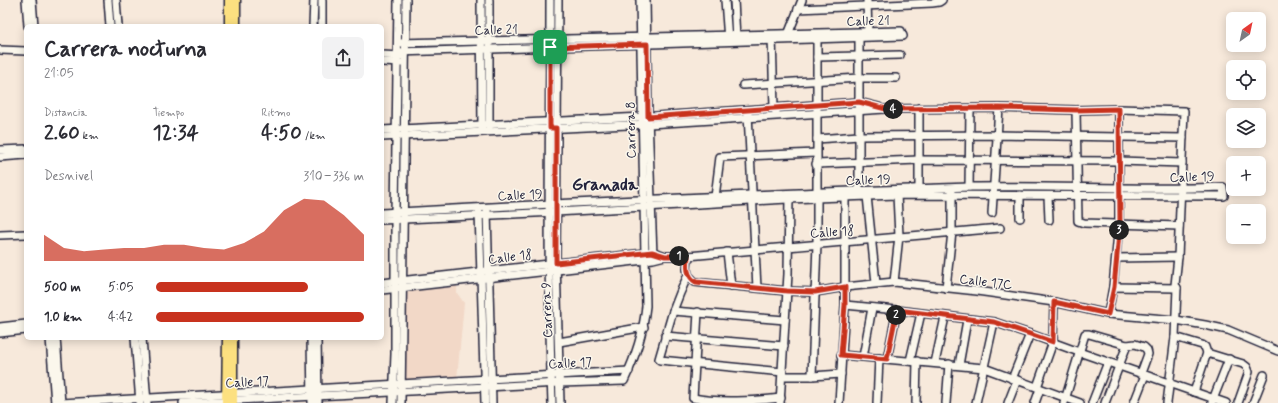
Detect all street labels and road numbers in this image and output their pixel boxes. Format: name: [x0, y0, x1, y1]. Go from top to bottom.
street label: Calle 21: [846, 13, 890, 30]
street label: Calle 21: [474, 22, 518, 39]
street label: Carrera 8: [623, 101, 640, 159]
street label: Calle 19: [1169, 168, 1215, 187]
street label: Calle 19: [845, 171, 891, 190]
street label: Calle 19: [497, 186, 543, 205]
street label: Calle 18: [809, 222, 855, 243]
street label: Calle 18: [487, 246, 533, 269]
street label: Calle 17C: [958, 271, 1013, 294]
street label: Carrera 9: [538, 282, 557, 338]
street label: Calle 17: [548, 354, 593, 373]
street label: Calle 17: [225, 373, 270, 392]

